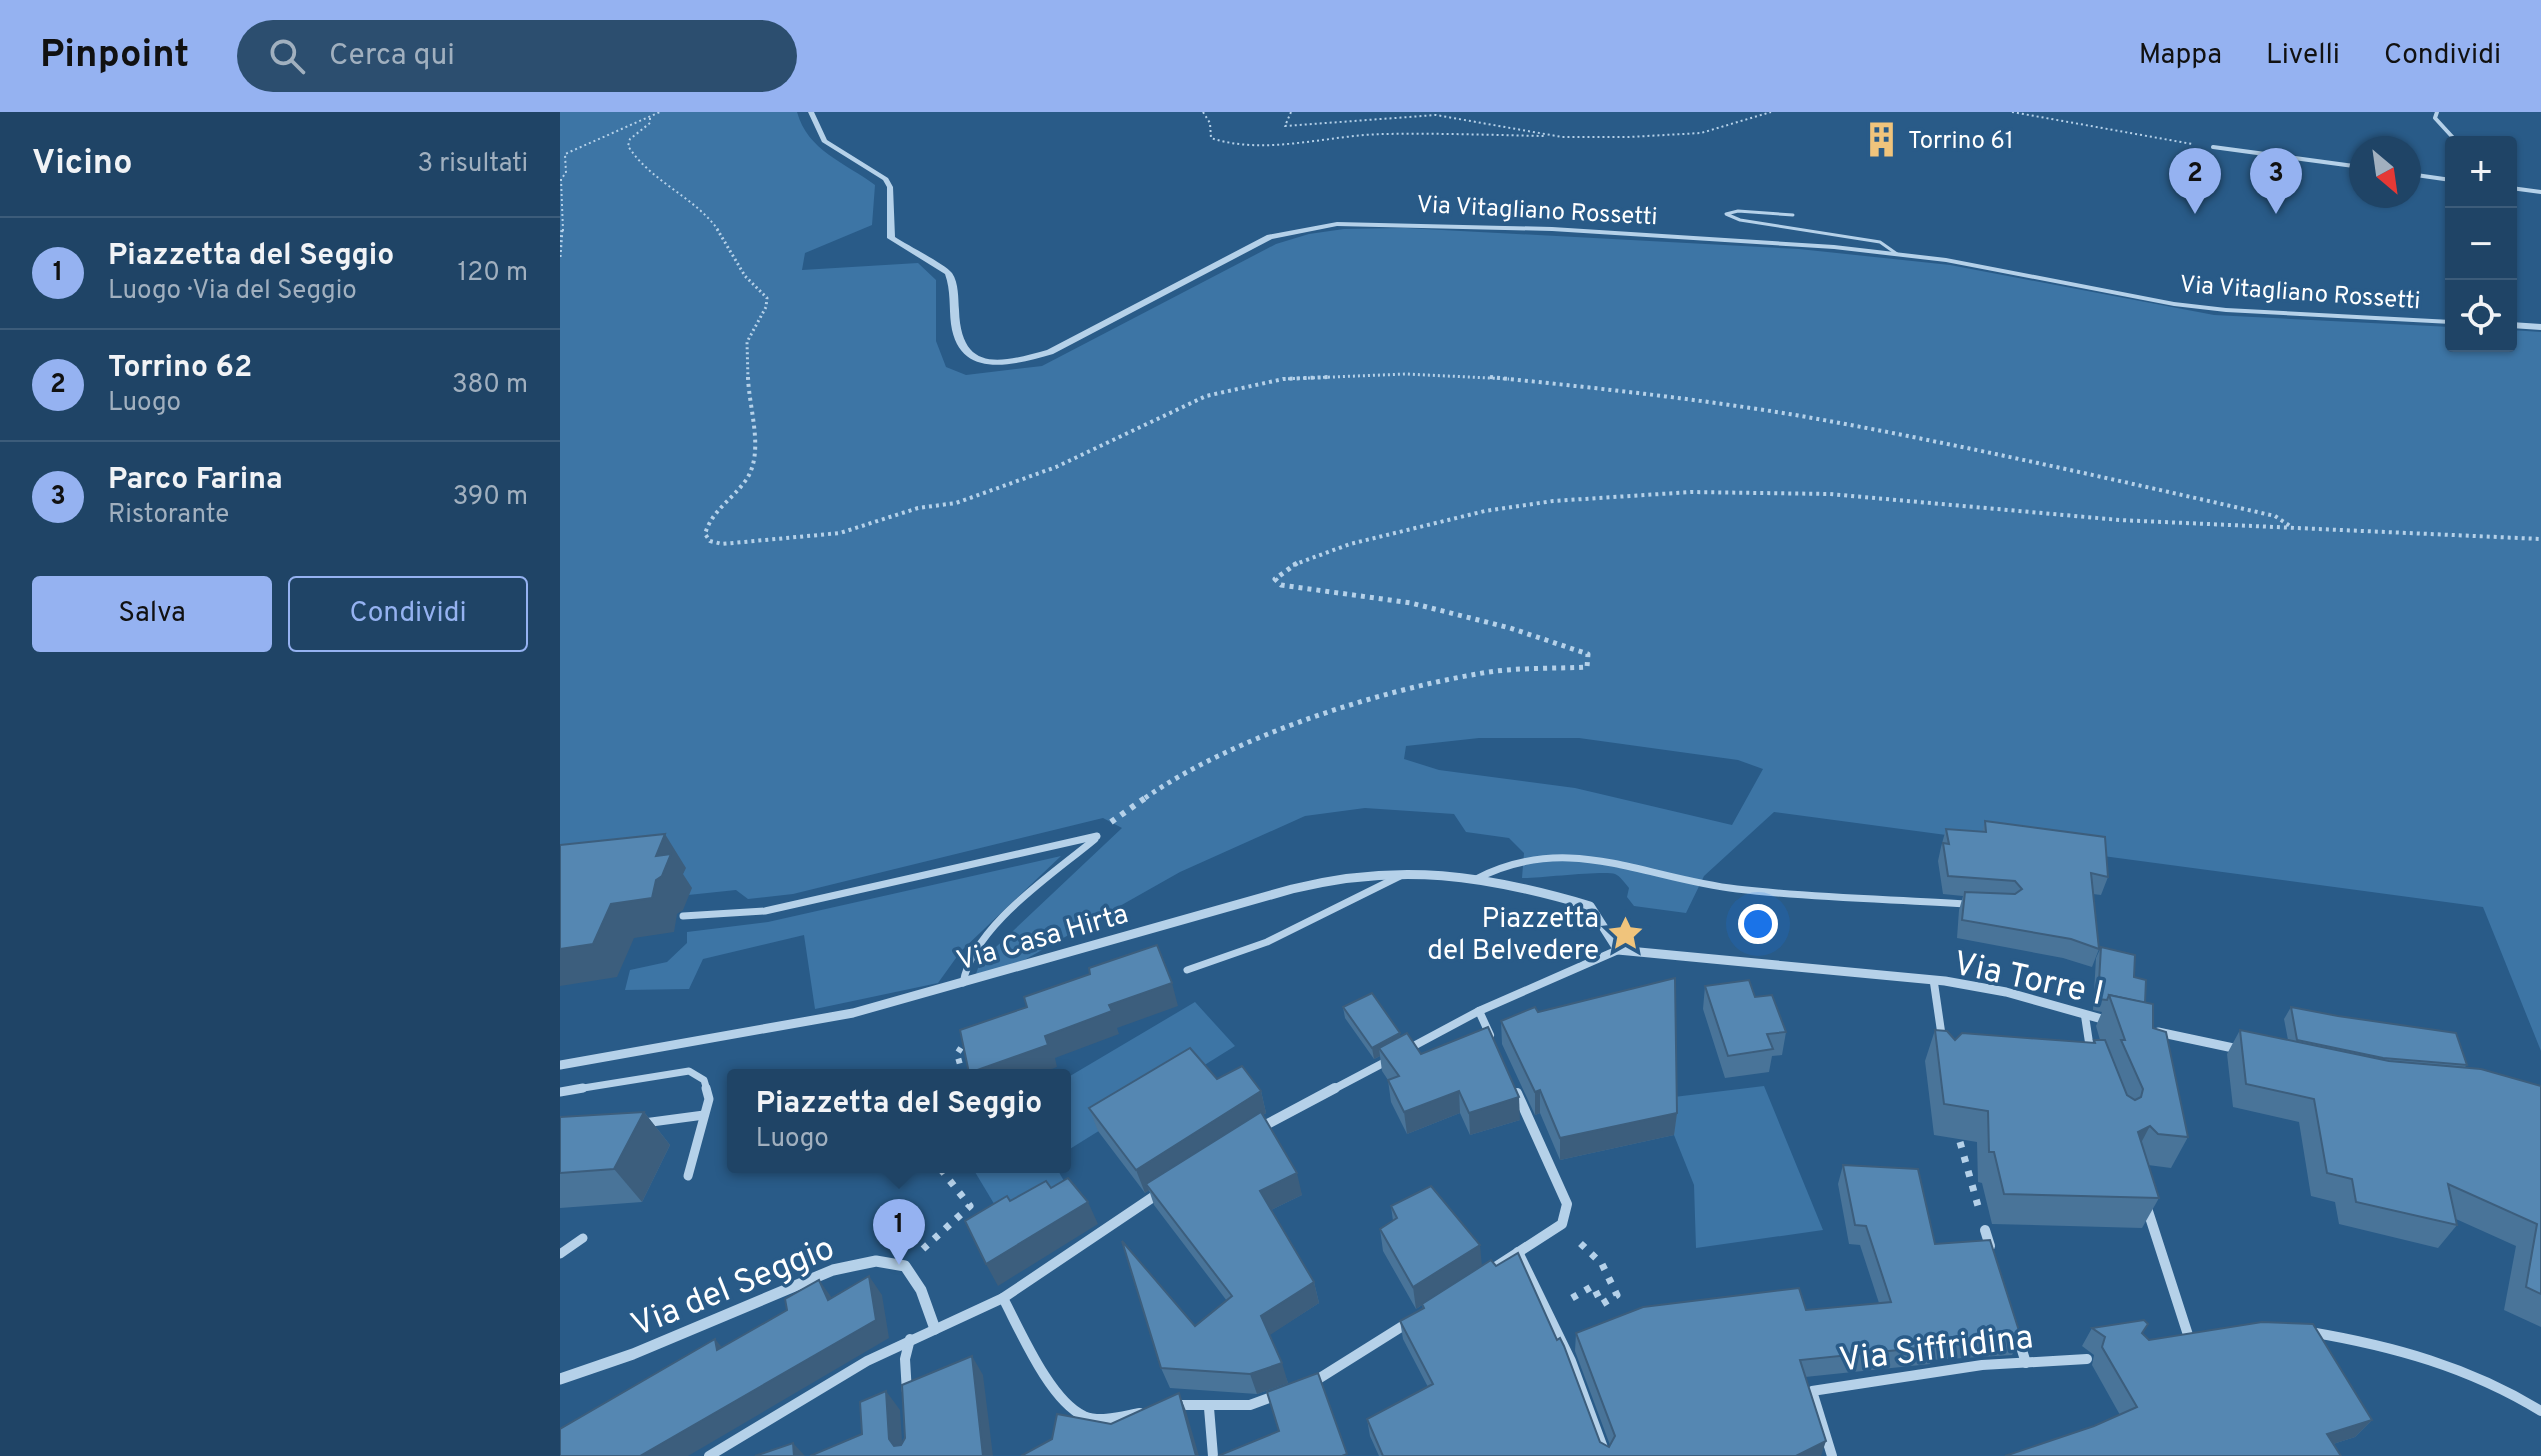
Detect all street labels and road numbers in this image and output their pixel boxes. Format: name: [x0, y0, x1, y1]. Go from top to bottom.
street label: Via Vitagliano Rossetti: [1416, 191, 1658, 233]
street label: Via Vitagliano Rossetti: [2179, 271, 2421, 317]
street label: Via Casa Hirta: [953, 897, 1133, 981]
street label: Via Torre I: [1949, 944, 2107, 1017]
street label: Via del Seggio: [625, 1228, 841, 1349]
street label: Via Siffridina: [1837, 1317, 2036, 1384]

